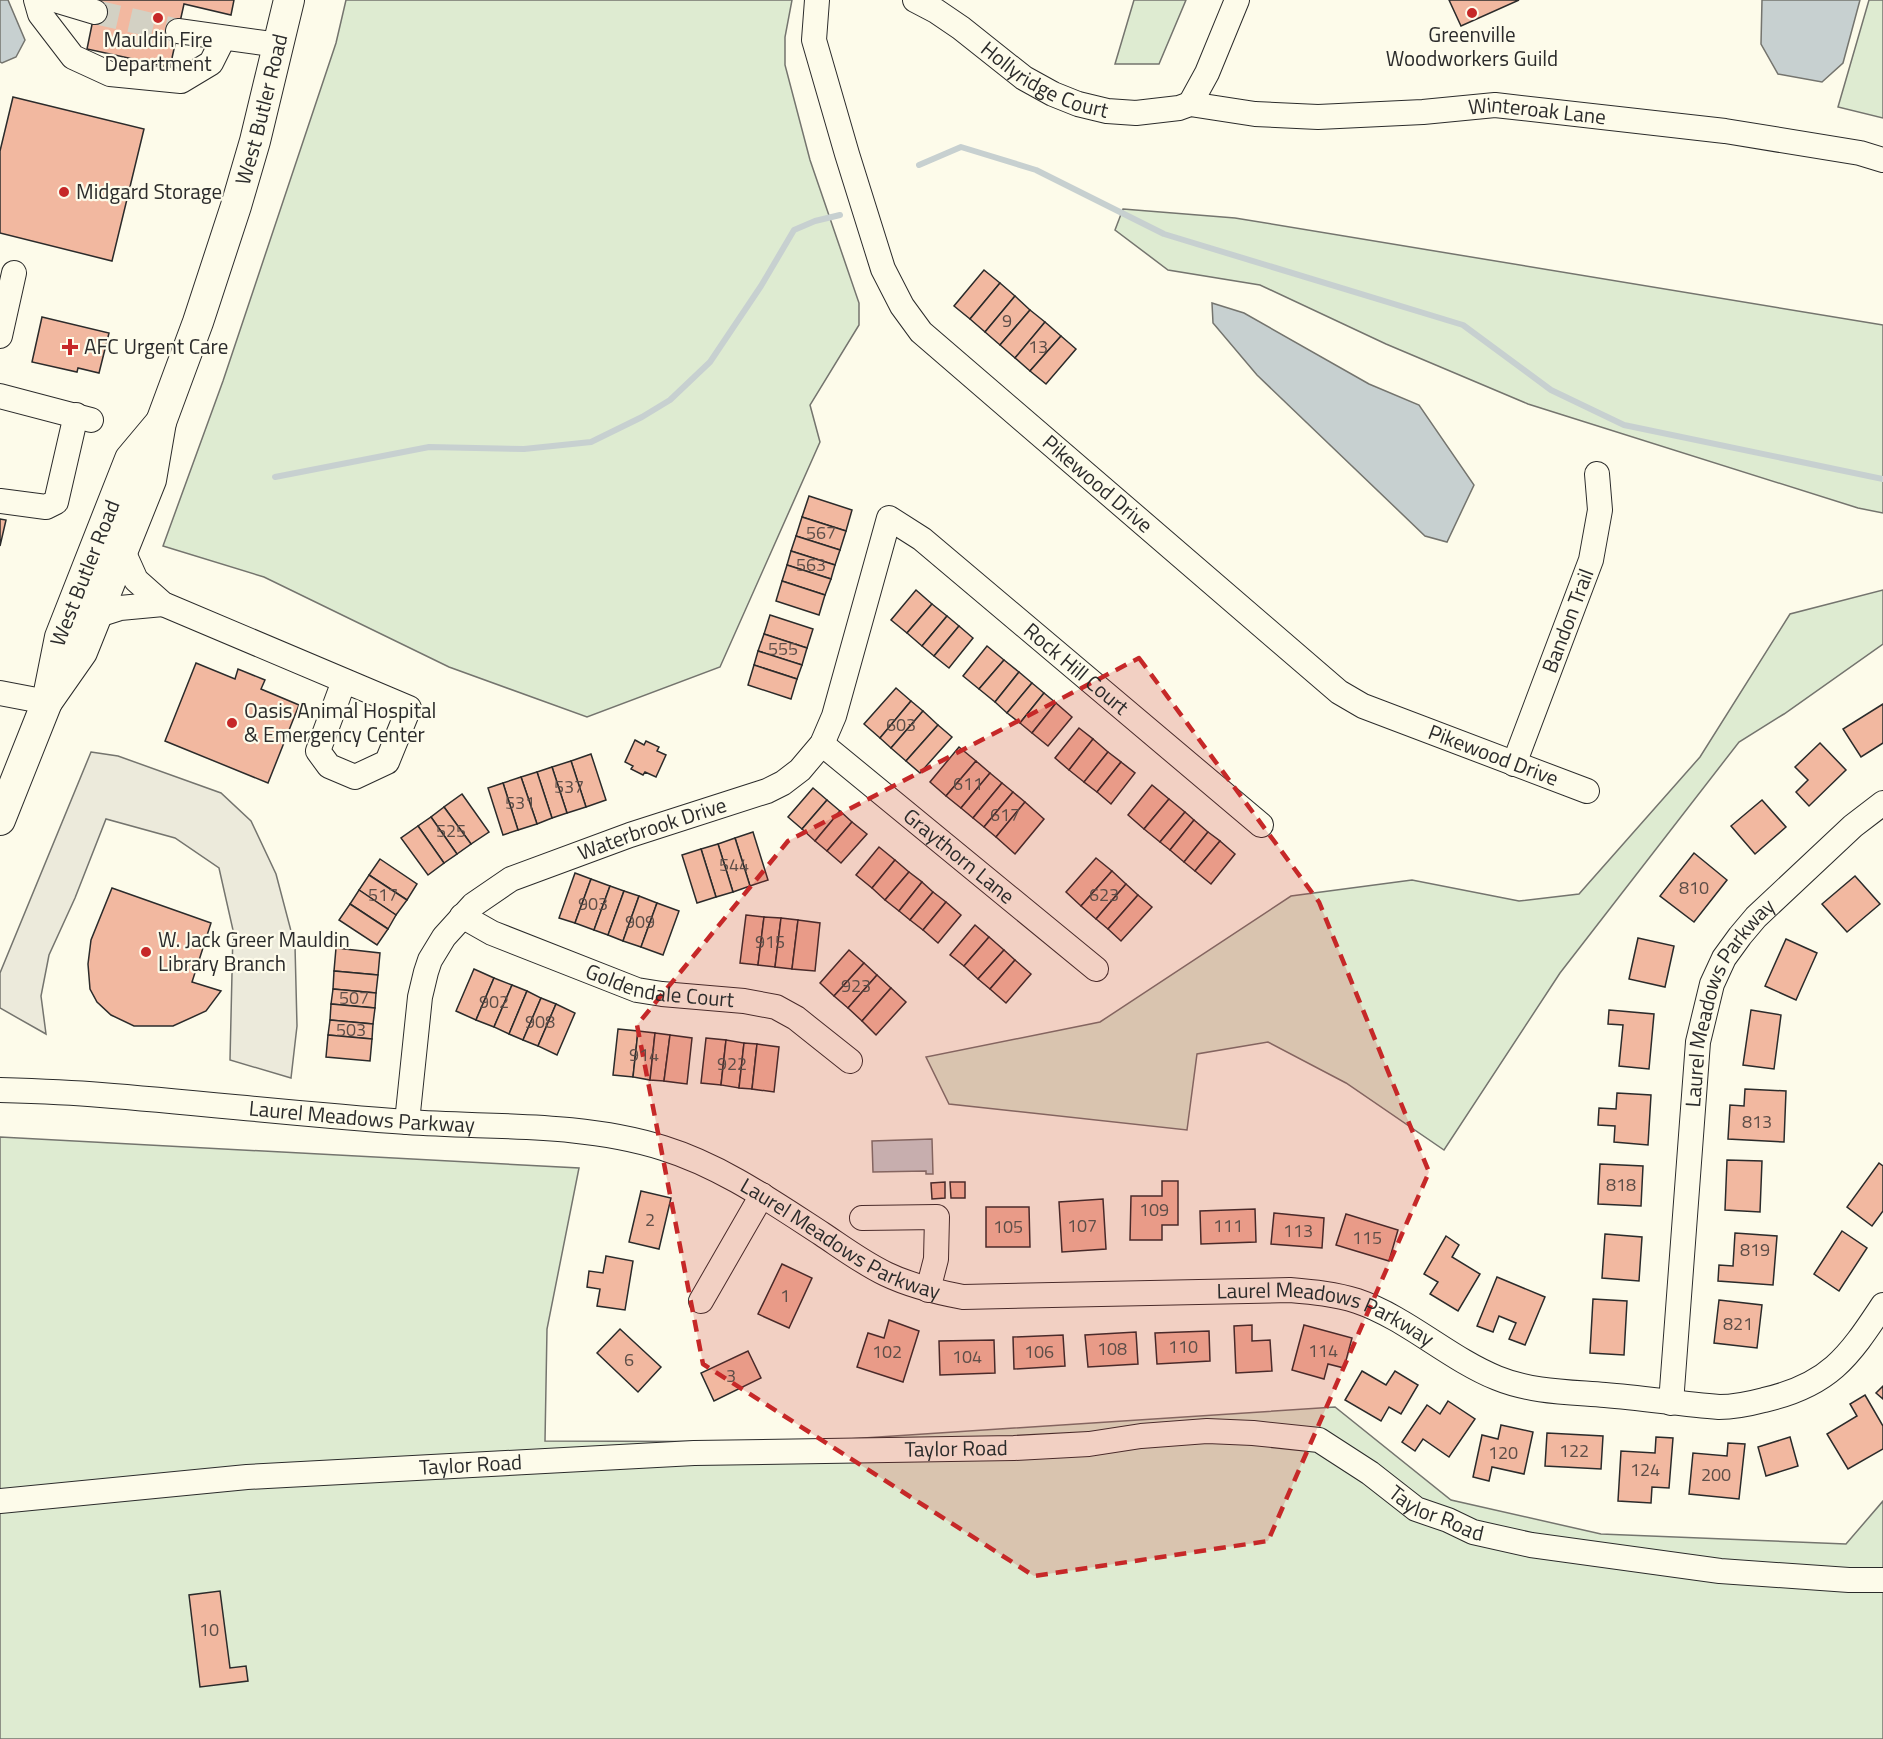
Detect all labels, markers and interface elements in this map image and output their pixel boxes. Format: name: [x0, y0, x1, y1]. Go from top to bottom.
marker: Greenville Woodworkers Guild: [1465, 6, 1479, 20]
marker: Mauldin Fire Department: [151, 11, 165, 25]
place label: Greenville Woodworkers Guild: [1386, 18, 1558, 74]
place label: Mauldin Fire Department: [103, 23, 213, 79]
street label: West Butler Road: [226, 30, 295, 188]
street label: Hollyridge Court: [974, 33, 1112, 126]
street label: Winteroak Lane: [1467, 88, 1608, 132]
place label: Midgard Storage: [76, 175, 222, 207]
marker: Midgard Storage: [57, 185, 71, 199]
house number: 9: [1002, 307, 1012, 334]
place label: AFC Urgent Care: [84, 330, 228, 362]
house number: 13: [1028, 333, 1048, 360]
marker: AFC Urgent Care: [61, 338, 79, 356]
street label: Pikewood Drive: [1036, 426, 1161, 540]
street label: West Butler Road: [41, 495, 127, 651]
house number: 567: [806, 519, 836, 546]
house number: 563: [796, 551, 826, 578]
street label: Bandon Trail: [1533, 564, 1601, 677]
street label: Rock Hill Court: [1017, 614, 1137, 722]
house number: 555: [768, 635, 798, 662]
place label: Oasis Animal Hospital & Emergency Center: [244, 694, 436, 750]
house number: 603: [886, 711, 916, 738]
street label: Pikewood Drive: [1424, 715, 1564, 794]
marker: Oasis Animal Hospital & Emergency Center: [225, 716, 239, 730]
house number: 611: [953, 770, 983, 797]
house number: 537: [554, 773, 584, 800]
street label: Waterbrook Drive: [573, 788, 730, 868]
house number: 531: [505, 789, 535, 816]
street label: Graythorn Lane: [897, 800, 1022, 911]
house number: 617: [990, 801, 1020, 828]
house number: 525: [436, 817, 466, 844]
house number: 544: [719, 851, 749, 878]
house number: 810: [1679, 874, 1709, 901]
house number: 517: [368, 881, 398, 908]
house number: 623: [1089, 881, 1119, 908]
house number: 903: [578, 890, 608, 917]
street label: Laurel Meadows Parkway: [1676, 890, 1782, 1108]
house number: 909: [625, 908, 655, 935]
place label: W. Jack Greer Mauldin Library Branch: [158, 923, 350, 979]
house number: 915: [755, 928, 785, 955]
marker: W. Jack Greer Mauldin Library Branch: [139, 945, 153, 959]
street label: Goldendale Court: [581, 954, 736, 1015]
house number: 923: [841, 972, 871, 999]
house number: 507: [339, 984, 369, 1011]
house number: 902: [479, 988, 509, 1015]
house number: 908: [525, 1008, 555, 1035]
house number: 503: [336, 1016, 366, 1043]
house number: 914: [629, 1041, 659, 1068]
house number: 922: [717, 1050, 747, 1077]
street label: Laurel Meadows Parkway: [247, 1091, 475, 1140]
house number: 813: [1742, 1108, 1772, 1135]
street label: Laurel Meadows Parkway: [735, 1169, 944, 1307]
house number: 818: [1606, 1171, 1636, 1198]
house number: 109: [1139, 1196, 1169, 1223]
house number: 2: [645, 1206, 655, 1233]
house number: 107: [1067, 1212, 1097, 1239]
house number: 111: [1213, 1212, 1243, 1239]
house number: 105: [993, 1213, 1023, 1240]
house number: 113: [1283, 1217, 1313, 1244]
house number: 115: [1352, 1224, 1382, 1251]
house number: 819: [1740, 1236, 1770, 1263]
street label: Laurel Meadows Parkway: [1216, 1273, 1441, 1354]
house number: 1: [780, 1282, 790, 1309]
house number: 821: [1723, 1310, 1753, 1337]
house number: 110: [1168, 1333, 1198, 1360]
house number: 108: [1097, 1335, 1127, 1362]
house number: 114: [1308, 1337, 1338, 1364]
house number: 102: [872, 1338, 902, 1365]
house number: 106: [1024, 1338, 1054, 1365]
house number: 104: [952, 1343, 982, 1370]
house number: 6: [624, 1346, 634, 1373]
house number: 3: [726, 1362, 736, 1389]
street label: Taylor Road: [904, 1431, 1008, 1465]
house number: 122: [1559, 1437, 1589, 1464]
house number: 120: [1488, 1439, 1518, 1466]
street label: Taylor Road: [418, 1445, 523, 1483]
house number: 124: [1630, 1456, 1660, 1483]
house number: 200: [1701, 1461, 1731, 1488]
street label: Taylor Road: [1382, 1477, 1487, 1549]
house number: 10: [199, 1616, 219, 1643]

